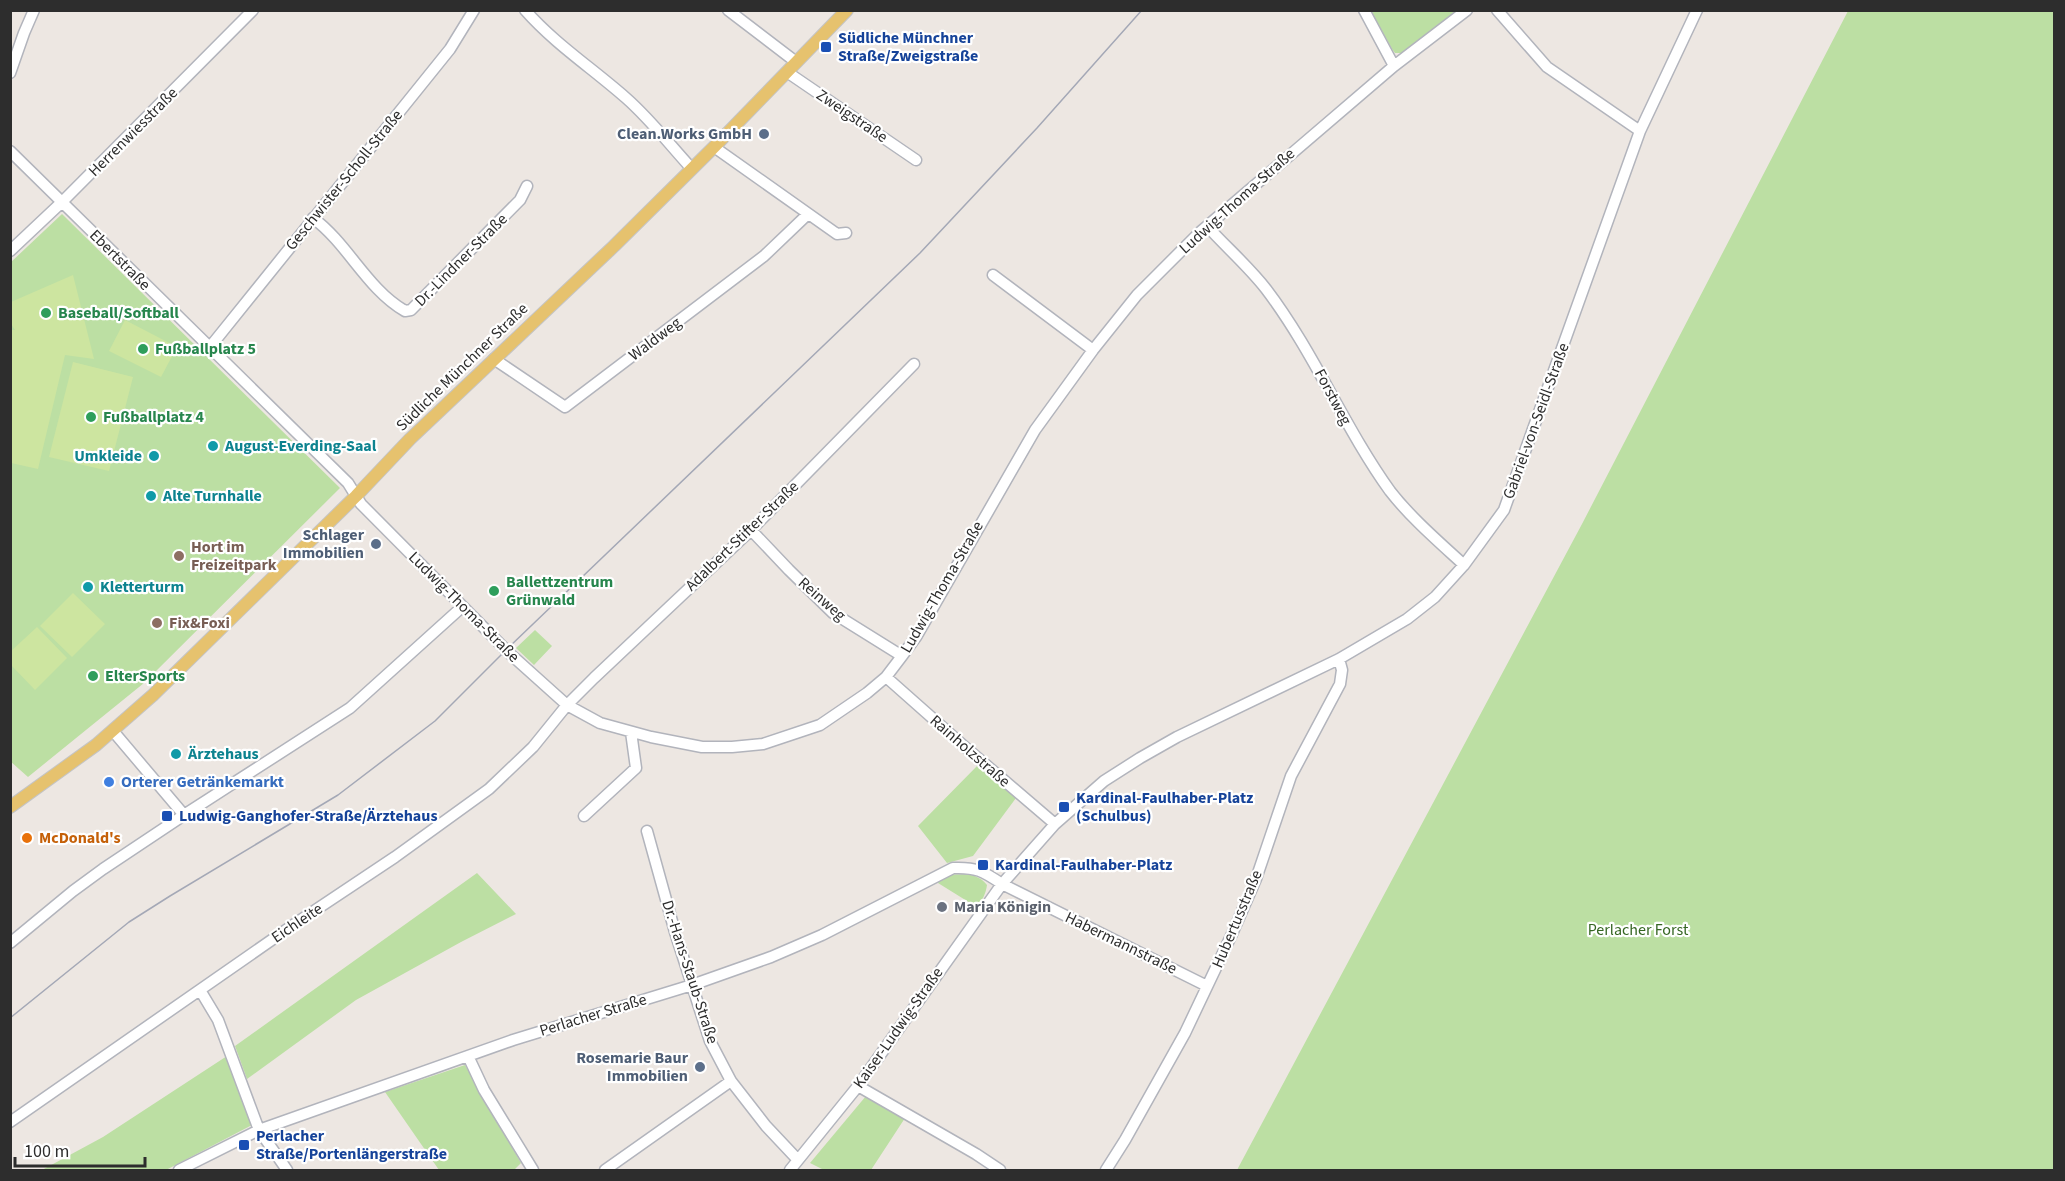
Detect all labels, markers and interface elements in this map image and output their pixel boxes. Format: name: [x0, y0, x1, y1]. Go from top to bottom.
place label: Südliche Münchner Straße/Zweigstraße: [838, 27, 978, 67]
marker: Südliche Münchner Straße/Zweigstraße: [819, 40, 833, 54]
street label: Herrenwiesstraße: [83, 82, 183, 182]
street label: Zweigstraße: [812, 84, 892, 148]
street label: Geschwister-Scholl-Straße: [280, 105, 408, 255]
place label: Clean.Works GmbH: [617, 123, 752, 145]
marker: Clean.Works GmbH: [757, 127, 771, 141]
street label: Ludwig-Thoma-Straße: [1174, 143, 1300, 259]
street label: Dr.-Lindner-Straße: [410, 209, 512, 311]
street label: Ebertstraße: [85, 225, 155, 295]
street label: Südliche Münchner Straße: [391, 298, 533, 436]
place label: Baseball/Softball: [58, 302, 179, 324]
marker: Baseball/Softball: [39, 306, 53, 320]
street label: Waldweg: [624, 312, 686, 366]
place label: Fußballplatz 5: [155, 338, 256, 360]
street label: Gabriel-von-Seidl-Straße: [1497, 340, 1575, 502]
marker: Fußballplatz 5: [136, 342, 150, 356]
street label: Forstweg: [1309, 365, 1357, 429]
place label: Fußballplatz 4: [103, 406, 204, 428]
marker: Fußballplatz 4: [84, 410, 98, 424]
place label: August-Everding-Saal: [224, 435, 377, 457]
marker: August-Everding-Saal: [206, 439, 220, 453]
place label: Umkleide: [74, 445, 142, 467]
marker: Umkleide: [147, 449, 161, 463]
street label: Adalbert-Stifter-Straße: [680, 476, 804, 596]
place label: Alte Turnhalle: [162, 485, 262, 507]
marker: Alte Turnhalle: [144, 489, 158, 503]
street label: Ludwig-Thoma-Straße: [895, 517, 989, 657]
place label: Schlager Immobilien: [283, 524, 365, 564]
place label: Hort im Freizeitpark: [191, 536, 277, 576]
marker: Schlager Immobilien: [369, 537, 383, 551]
street label: Ludwig-Thoma-Straße: [404, 547, 524, 667]
marker: Hort im Freizeitpark: [172, 549, 186, 563]
place label: Ballettzentrum Grünwald: [506, 571, 613, 611]
street label: Reinweg: [793, 572, 851, 626]
place label: Kletterturm: [100, 576, 184, 598]
marker: Kletterturm: [81, 580, 95, 594]
marker: Ballettzentrum Grünwald: [487, 584, 501, 598]
place label: Fix&Foxi: [169, 612, 230, 634]
marker: Fix&Foxi: [150, 616, 164, 630]
place label: ElterSports: [105, 665, 185, 687]
marker: ElterSports: [86, 669, 100, 683]
street label: Rainholzstraße: [925, 710, 1015, 792]
place label: Ärztehaus: [187, 743, 259, 765]
marker: Ärztehaus: [169, 747, 183, 761]
place label: Orterer Getränkemarkt: [121, 771, 284, 793]
marker: Orterer Getränkemarkt: [102, 775, 116, 789]
place label: Kardinal-Faulhaber-Platz (Schulbus): [1076, 787, 1253, 827]
marker: Kardinal-Faulhaber-Platz (Schulbus): [1057, 800, 1071, 814]
place label: Ludwig-Ganghofer-Straße/Ärztehaus: [179, 805, 437, 827]
marker: Ludwig-Ganghofer-Straße/Ärztehaus: [160, 809, 174, 823]
place label: McDonald's: [39, 827, 121, 849]
marker: McDonald's: [20, 831, 34, 845]
place label: Kardinal-Faulhaber-Platz: [995, 854, 1172, 876]
marker: Kardinal-Faulhaber-Platz: [976, 858, 990, 872]
street label: Hubertusstraße: [1206, 867, 1268, 971]
place label: Maria Königin: [954, 896, 1051, 918]
street label: Dr.-Hans-Staub-Straße: [656, 897, 724, 1047]
street label: Eichleite: [267, 898, 327, 948]
marker: Maria Königin: [935, 900, 949, 914]
street label: Habermannstraße: [1061, 906, 1181, 980]
park label: Perlacher Forst: [1588, 919, 1689, 941]
street label: Kaiser-Ludwig-Straße: [848, 963, 948, 1093]
street label: Perlacher Straße: [537, 988, 649, 1042]
place label: Rosemarie Baur Immobilien: [576, 1047, 689, 1087]
marker: Rosemarie Baur Immobilien: [693, 1060, 707, 1074]
place label: Perlacher Straße/Portenlängerstraße: [256, 1125, 447, 1165]
scale bar: [15, 1130, 146, 1168]
marker: Perlacher Straße/Portenlängerstraße: [237, 1138, 251, 1152]
text: 100 m: [24, 1139, 69, 1164]

